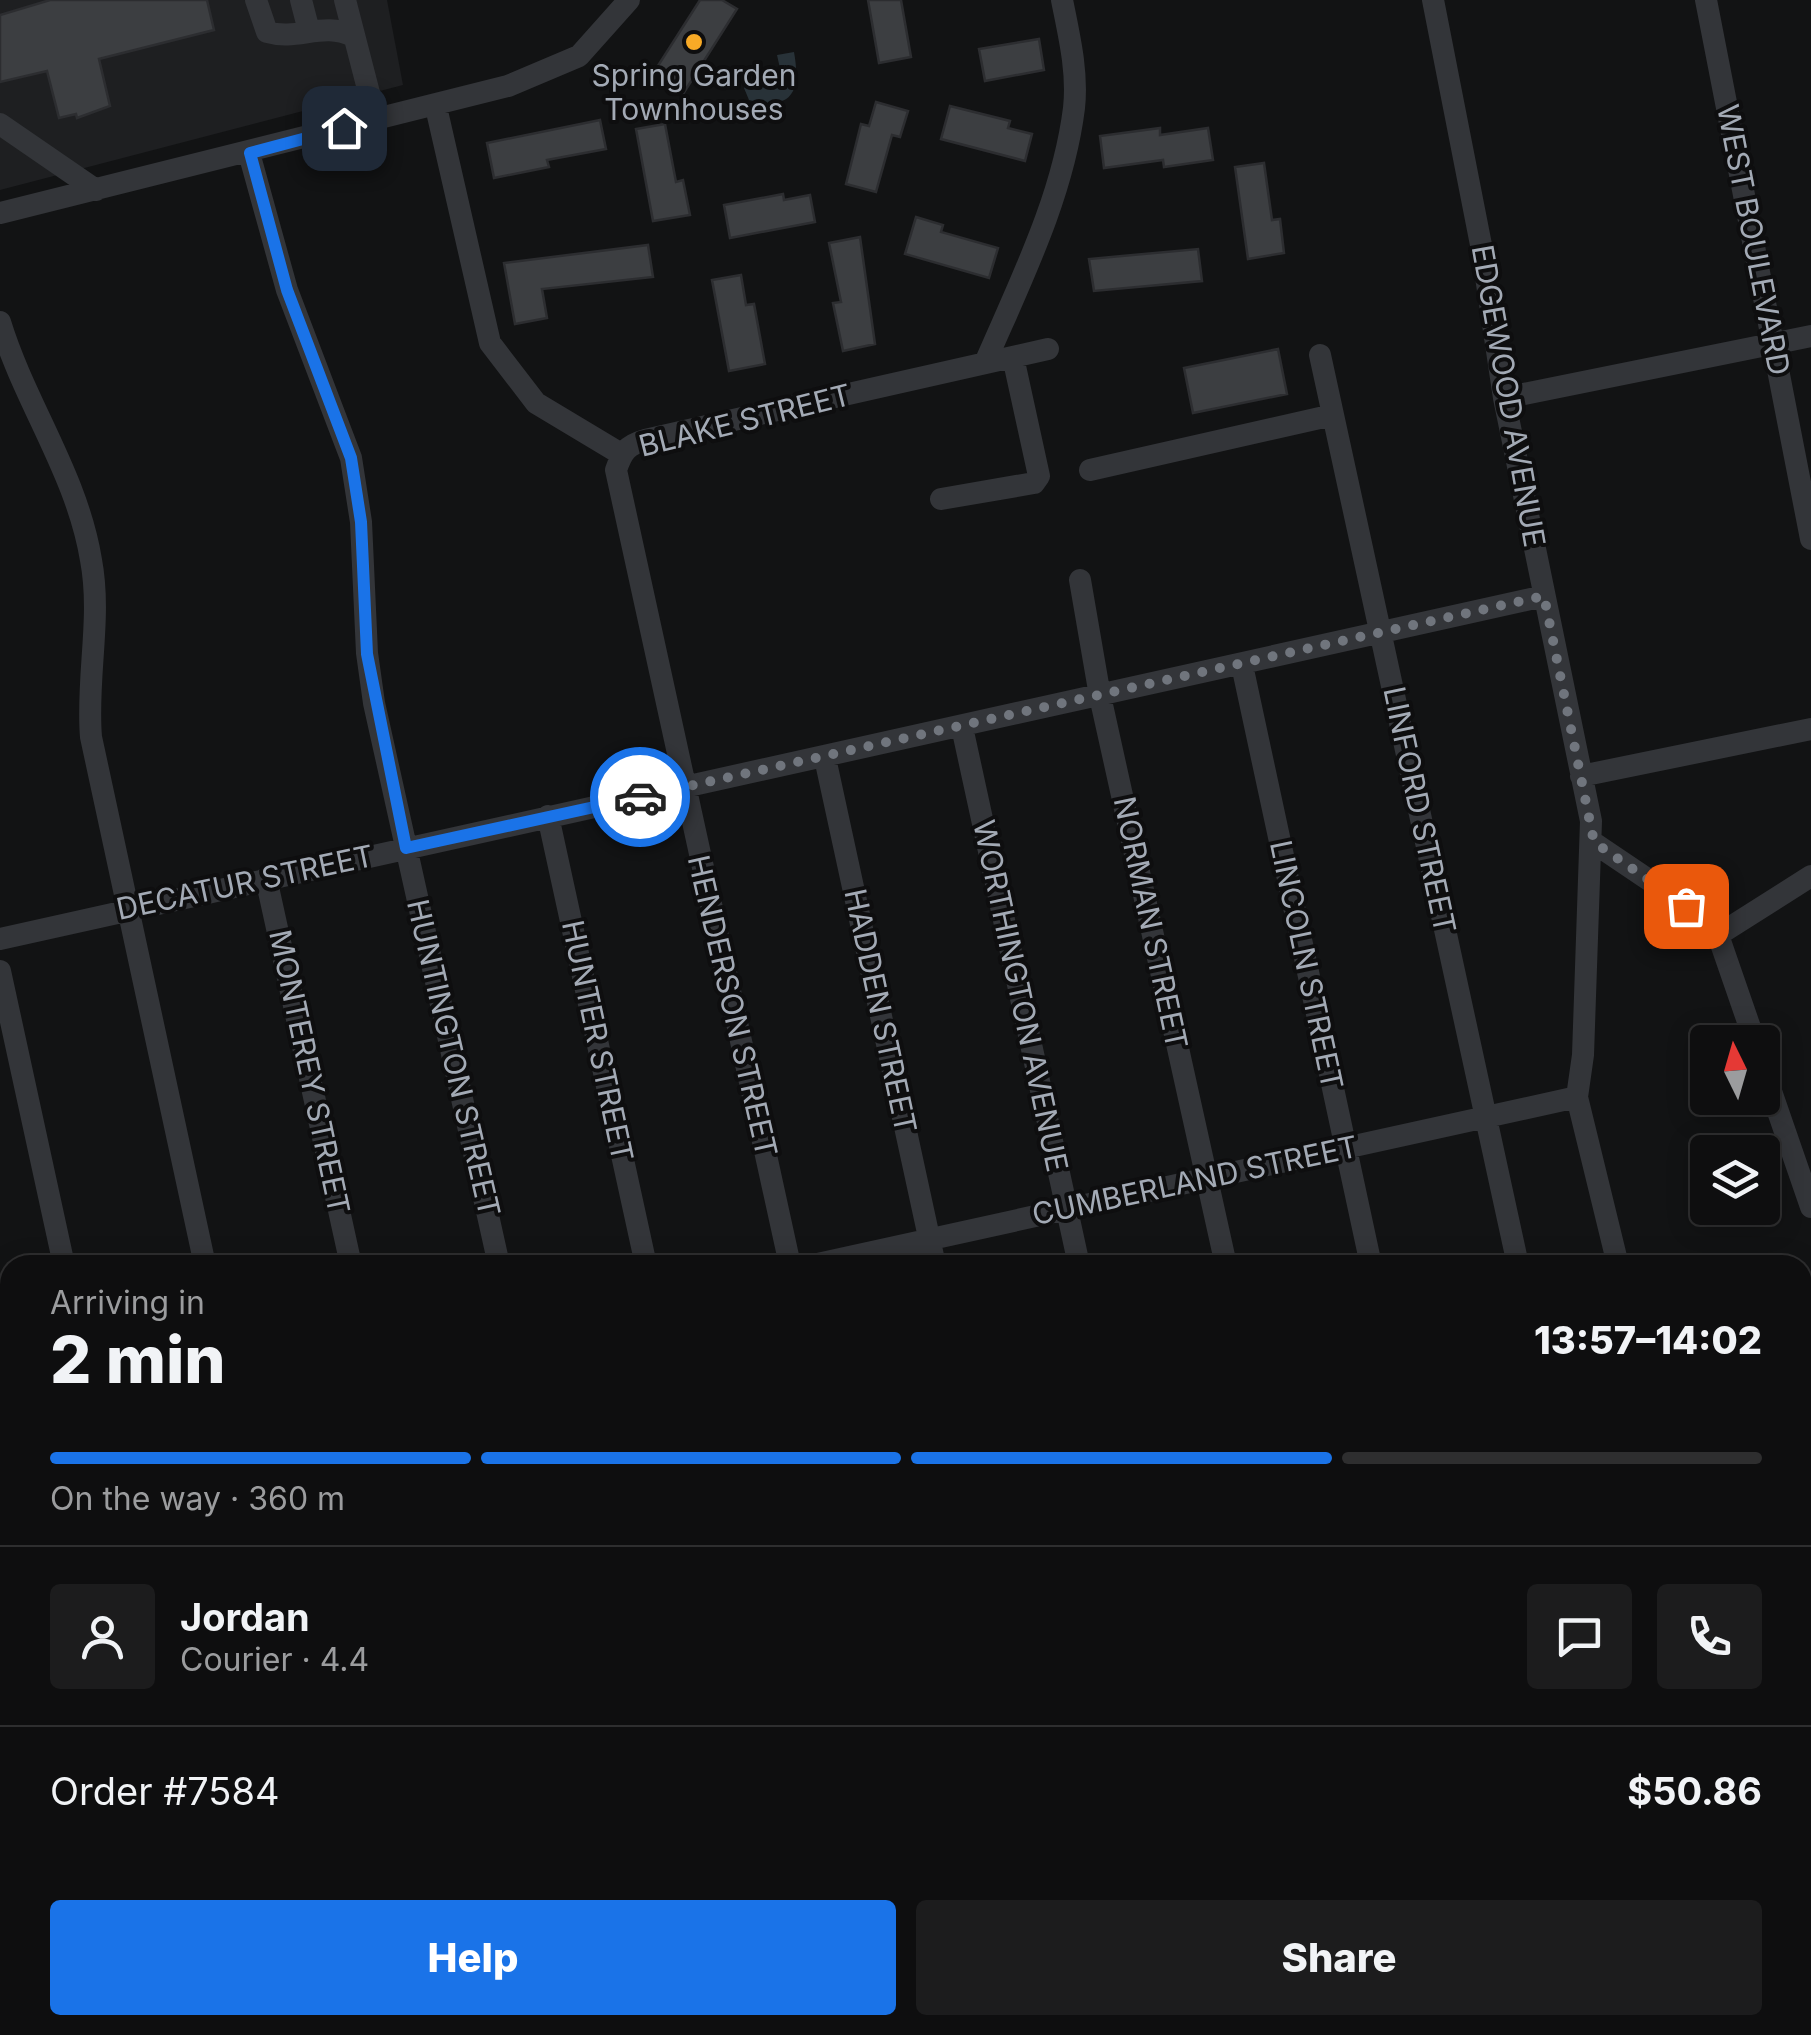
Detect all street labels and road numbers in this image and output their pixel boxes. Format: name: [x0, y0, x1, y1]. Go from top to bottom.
street label: WEST BOULEVARD: [1710, 101, 1798, 378]
street label: EDGEWOOD AVENUE: [1465, 242, 1553, 550]
street label: BLAKE STREET: [635, 376, 855, 464]
street label: LINFORD STREET: [1376, 683, 1464, 936]
street label: NORMAN STREET: [1107, 793, 1195, 1052]
street label: WORTHINGTON AVENUE: [966, 817, 1076, 1175]
street label: DECATUR STREET: [113, 837, 377, 927]
street label: LINCOLN STREET: [1263, 837, 1351, 1093]
street label: HENDERSON STREET: [681, 851, 785, 1160]
street label: HADDEN STREET: [838, 885, 924, 1136]
street label: HUNTINGTON STREET: [400, 896, 508, 1220]
street label: HUNTER STREET: [555, 917, 641, 1165]
street label: MONTEREY STREET: [262, 926, 358, 1217]
street label: CUMBERLAND STREET: [1029, 1128, 1361, 1232]

